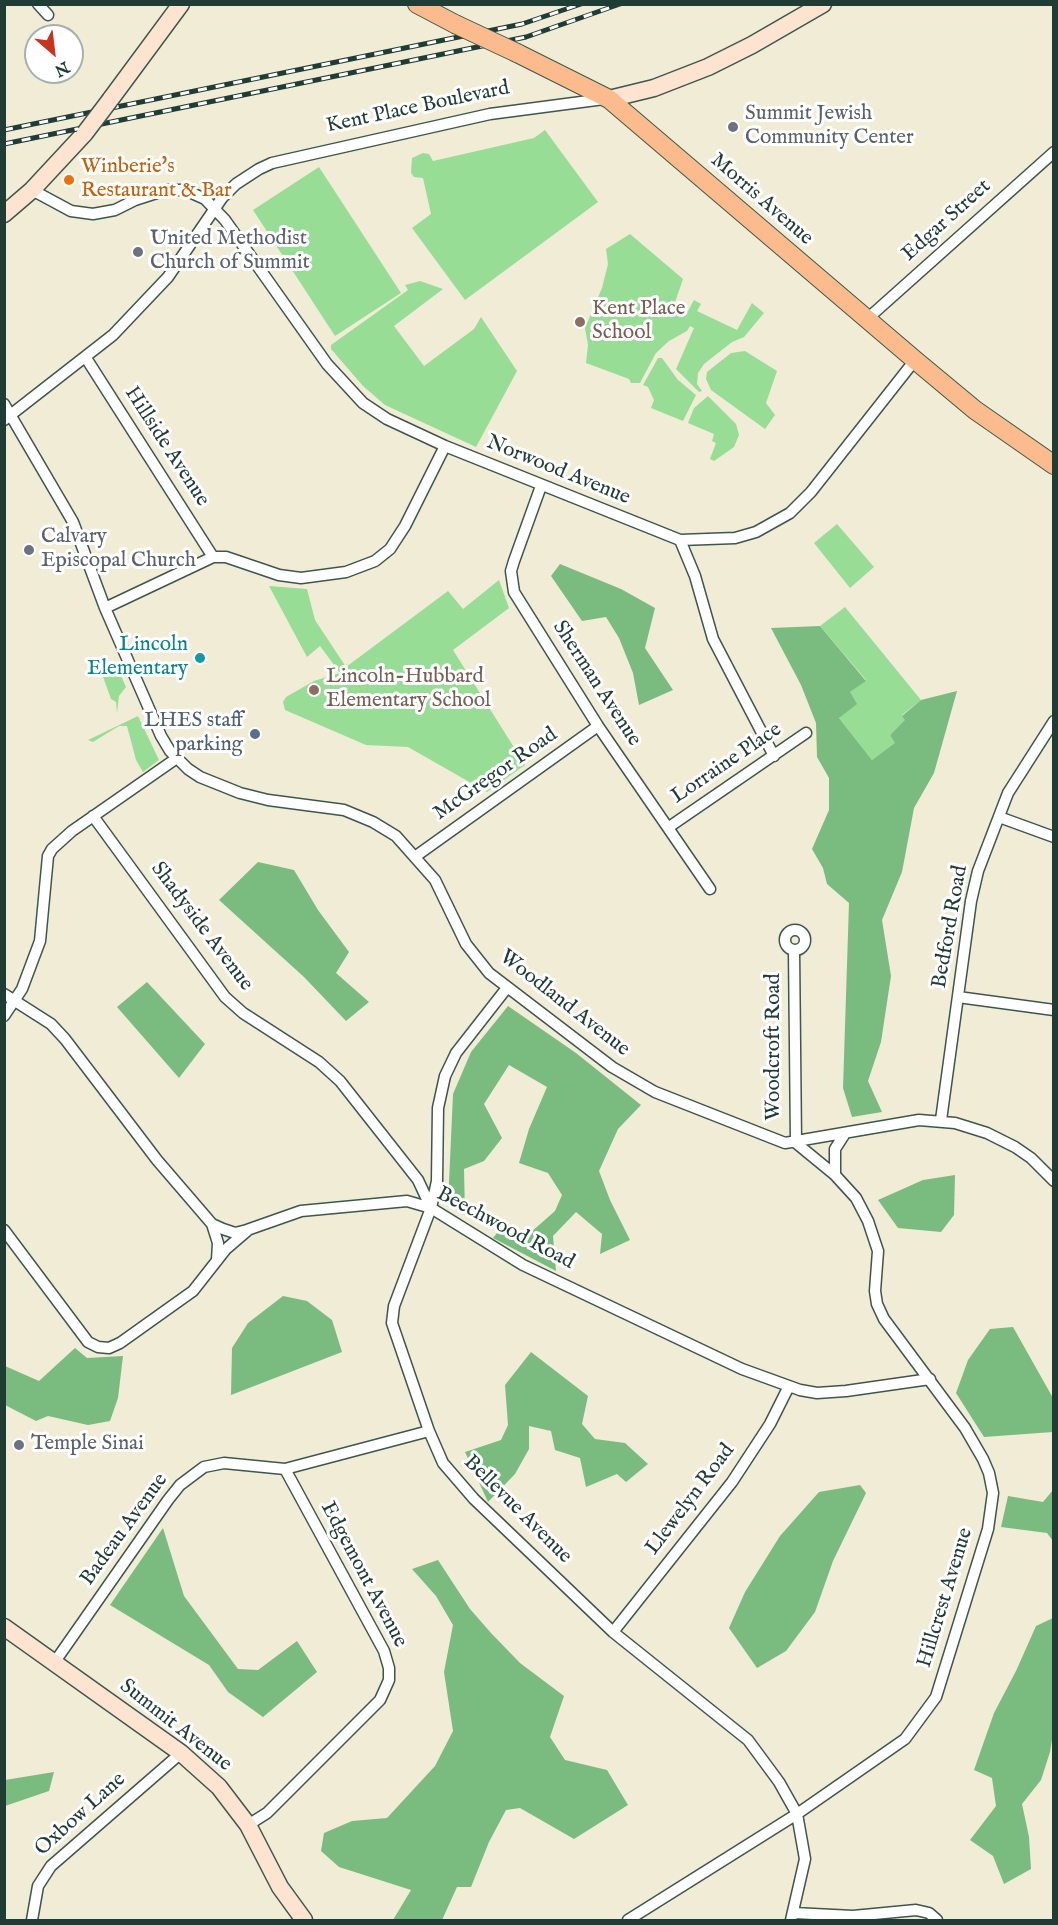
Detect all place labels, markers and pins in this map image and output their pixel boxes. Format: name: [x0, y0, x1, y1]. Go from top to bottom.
place label: Summit Jewish Community Center: [745, 102, 914, 152]
marker: Summit Jewish Community Center: [726, 120, 740, 134]
place label: Winberie's Restaurant & Bar: [81, 155, 232, 205]
marker: Winberie's Restaurant & Bar: [62, 173, 76, 187]
place label: United Methodist Church of Summit: [150, 227, 310, 277]
marker: United Methodist Church of Summit: [131, 245, 145, 259]
place label: Kent Place School: [592, 297, 685, 347]
marker: Kent Place School: [573, 315, 587, 329]
place label: Calvary Episcopal Church: [41, 525, 196, 575]
marker: Calvary Episcopal Church: [22, 543, 36, 557]
place label: Lincoln Elementary: [87, 633, 188, 683]
marker: Lincoln Elementary: [193, 651, 207, 665]
place label: Lincoln-Hubbard Elementary School: [326, 665, 491, 715]
marker: Lincoln-Hubbard Elementary School: [307, 683, 321, 697]
place label: LHES staff parking: [144, 709, 243, 759]
marker: LHES staff parking: [248, 727, 262, 741]
place label: Temple Sinai: [31, 1432, 144, 1458]
marker: Temple Sinai: [12, 1438, 26, 1452]

